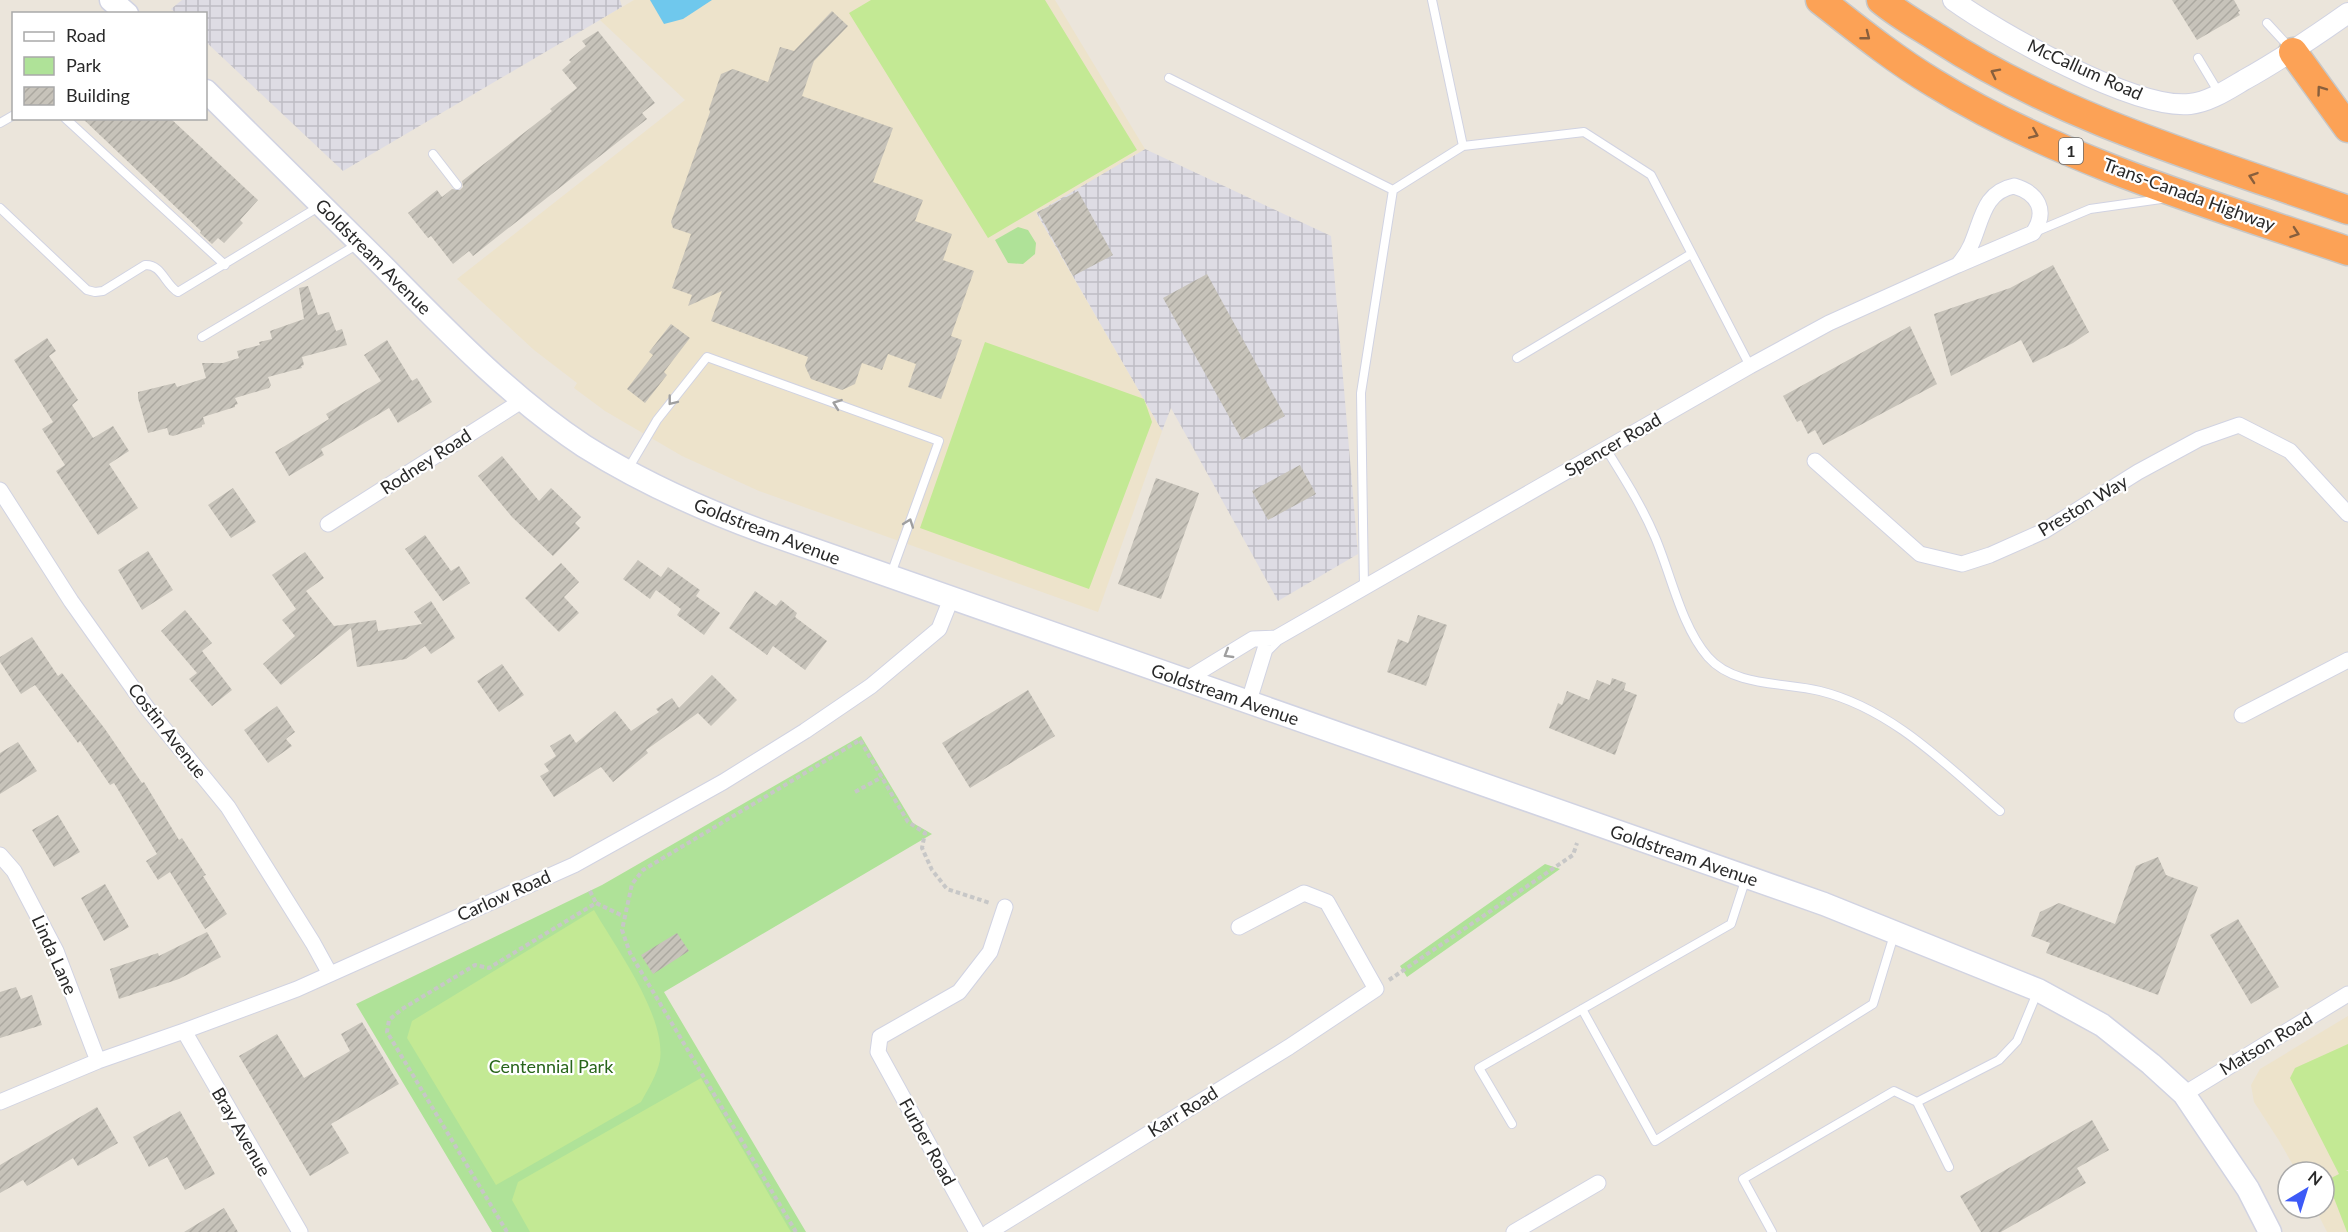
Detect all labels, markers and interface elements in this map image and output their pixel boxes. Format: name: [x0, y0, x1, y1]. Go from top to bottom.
legend: [12, 12, 207, 120]
text: Road: [66, 24, 106, 46]
one-way arrow: [1859, 29, 1870, 40]
street label: McCallum Road: [2024, 34, 2146, 104]
text: Park: [66, 54, 102, 76]
one-way arrow: [1990, 68, 2001, 80]
text: Building: [66, 84, 130, 106]
one-way arrow: [2317, 86, 2328, 97]
one-way arrow: [2027, 127, 2038, 139]
road number: 1: [2059, 138, 2083, 164]
street label: Trans-Canada Highway: [2100, 153, 2279, 236]
one-way arrow: [2248, 171, 2259, 184]
street label: Goldstream Avenue: [311, 194, 436, 319]
one-way arrow: [2289, 225, 2300, 238]
one-way arrow: [668, 394, 679, 405]
one-way arrow: [832, 399, 843, 412]
street label: Spencer Road: [1560, 408, 1665, 481]
street label: Rodney Road: [376, 424, 475, 499]
street label: Preston Way: [2034, 469, 2132, 541]
street label: Goldstream Avenue: [691, 493, 844, 569]
one-way arrow: [902, 518, 915, 529]
one-way arrow: [1224, 647, 1234, 659]
street label: Goldstream Avenue: [1149, 658, 1302, 730]
street label: Costin Avenue: [124, 678, 212, 782]
street label: Goldstream Avenue: [1608, 819, 1761, 891]
street label: Carlow Road: [453, 865, 554, 926]
street label: Linda Lane: [28, 911, 82, 998]
street label: Matson Road: [2215, 1007, 2316, 1079]
park label: Centennial Park: [489, 1055, 614, 1077]
street label: Karr Road: [1144, 1081, 1221, 1141]
street label: Bray Avenue: [208, 1083, 276, 1180]
street label: Furber Road: [895, 1094, 961, 1189]
north arrow: [2276, 1160, 2336, 1220]
text: N: [2305, 1167, 2326, 1189]

